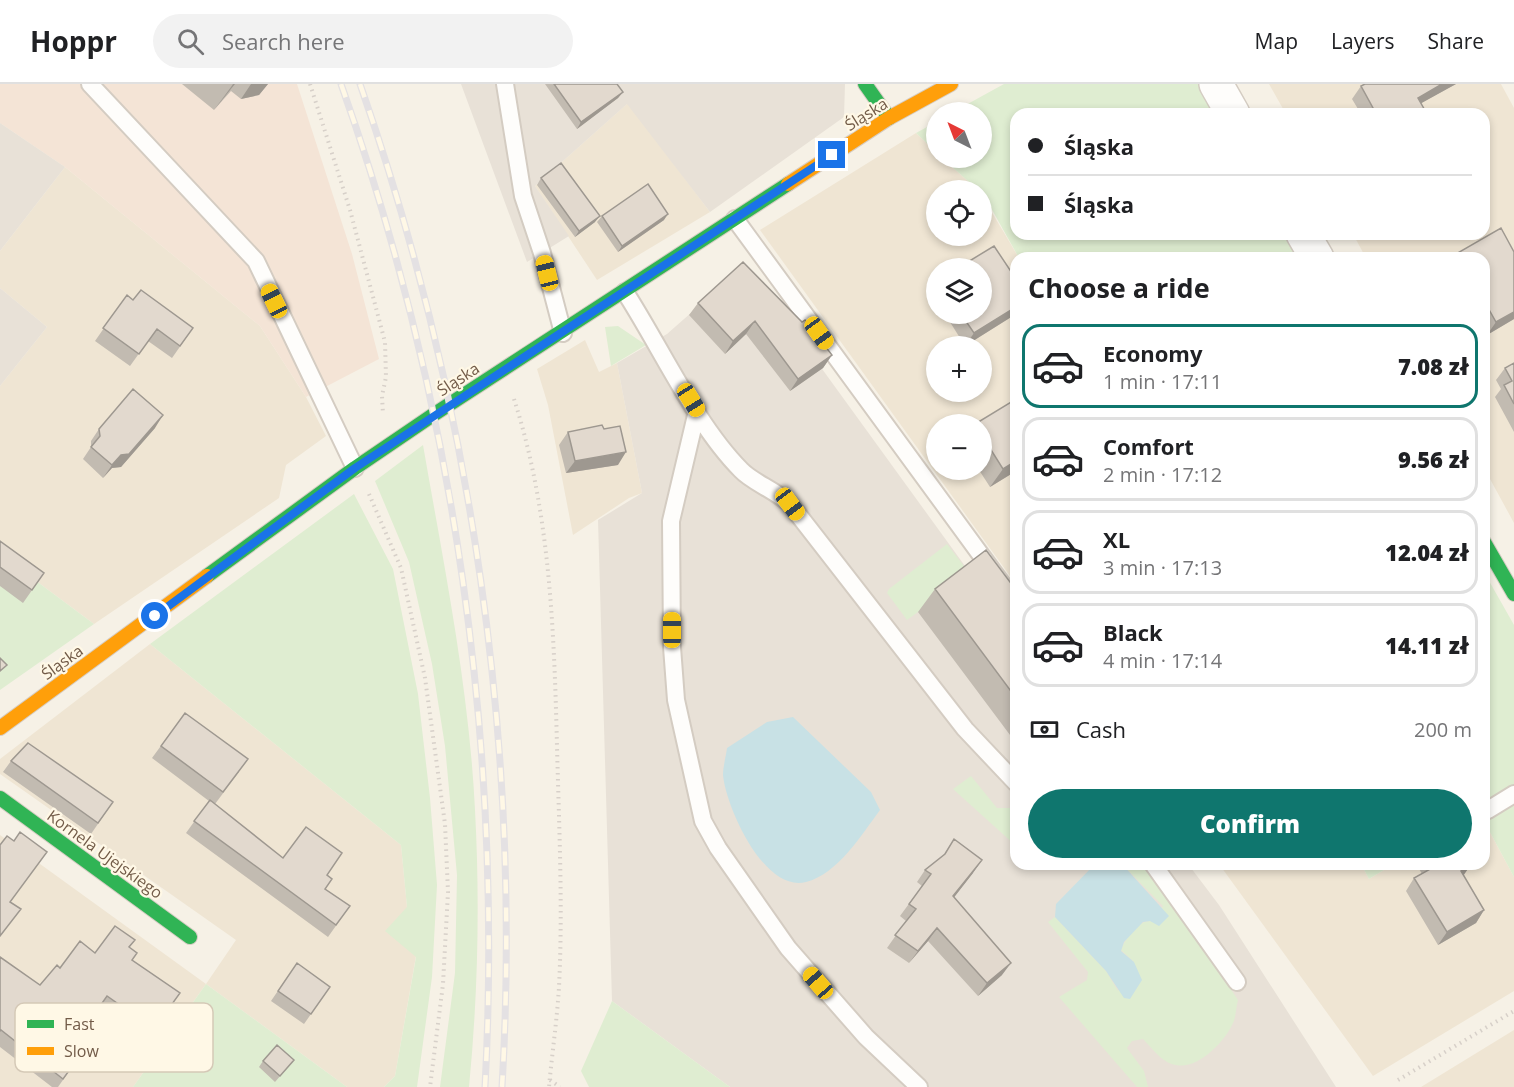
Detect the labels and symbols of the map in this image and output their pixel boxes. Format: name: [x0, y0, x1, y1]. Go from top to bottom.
street label: Śląska: [840, 92, 892, 136]
north arrow: [926, 102, 992, 168]
route end: [818, 141, 845, 168]
car: [534, 253, 560, 293]
car: [258, 281, 290, 321]
car: [801, 313, 837, 353]
street label: Śląska: [432, 357, 484, 401]
car: [674, 380, 708, 420]
car: [772, 484, 808, 524]
route start: [141, 602, 168, 629]
car: [663, 612, 681, 648]
street label: Śląska: [37, 639, 87, 685]
street label: Kornela Ujejskiego: [43, 805, 167, 903]
car: [799, 964, 837, 1002]
legend: [15, 1003, 213, 1072]
text: Fast: [64, 1013, 95, 1035]
text: Slow: [64, 1040, 99, 1062]

